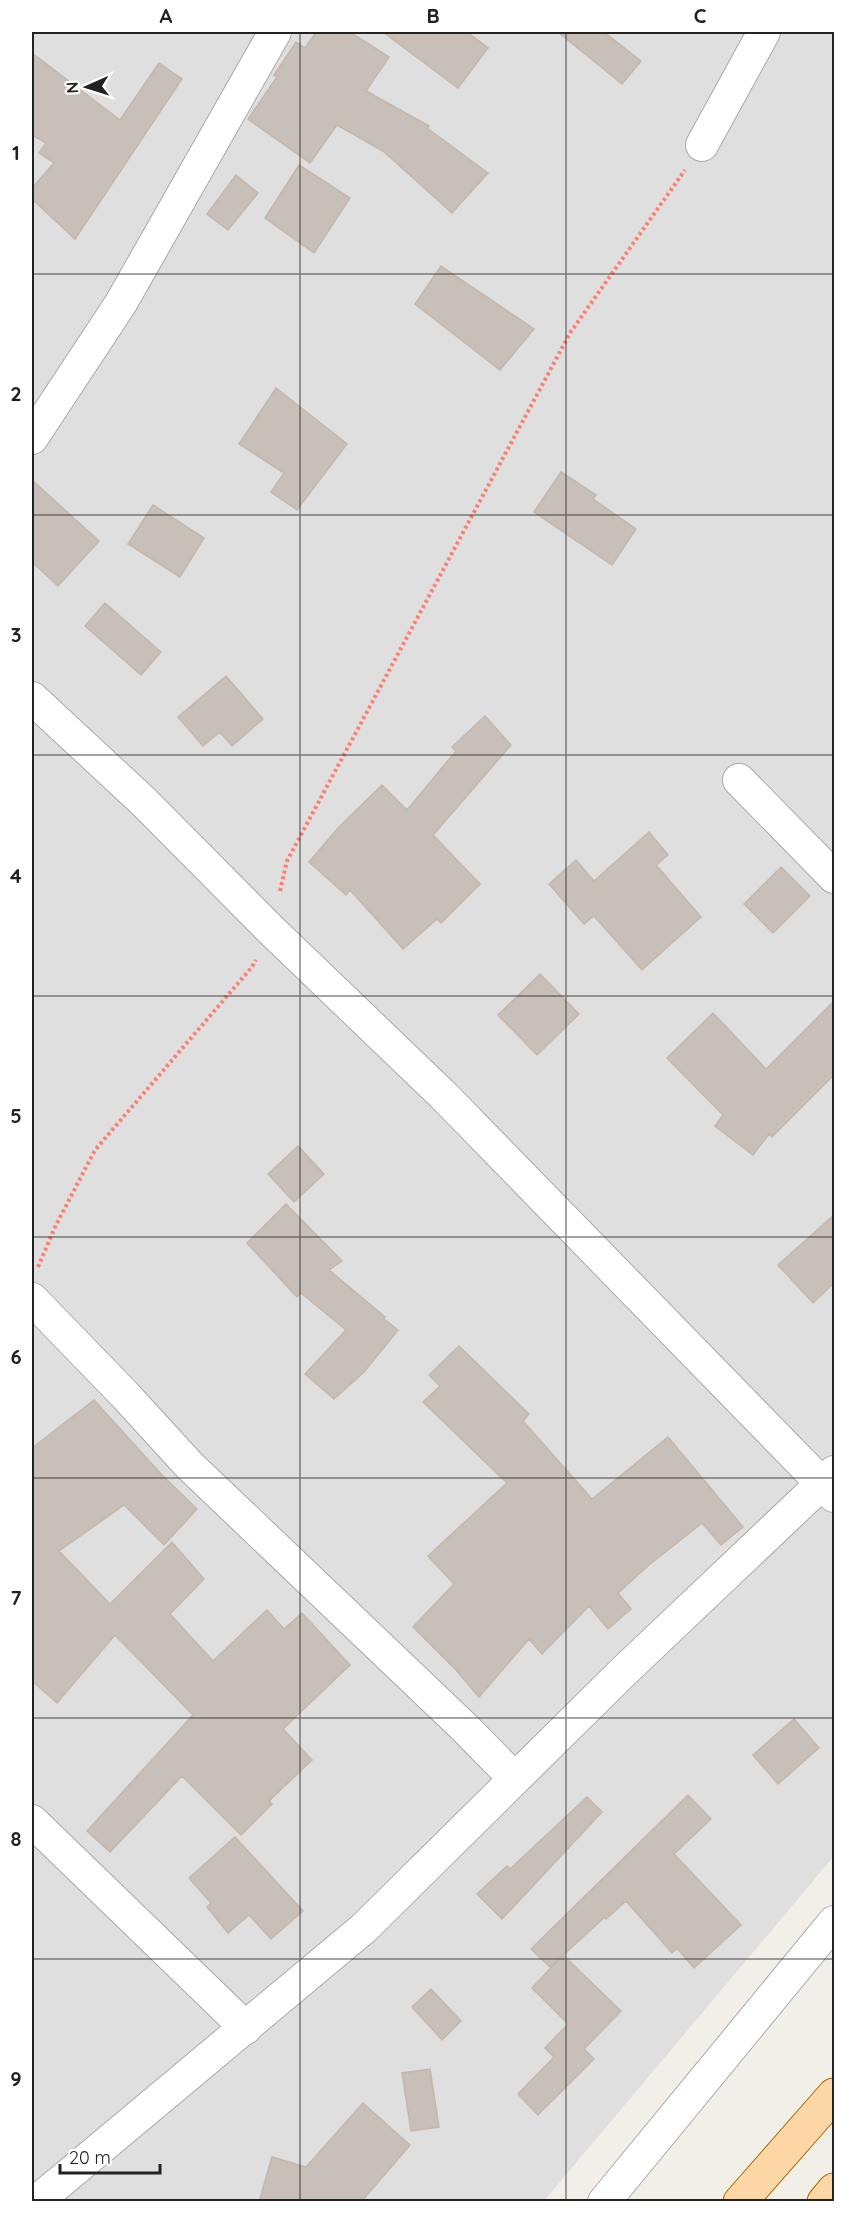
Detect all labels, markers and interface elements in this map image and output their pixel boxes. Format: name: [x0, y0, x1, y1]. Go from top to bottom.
text: A: [160, 3, 173, 28]
text: B: [426, 3, 440, 28]
text: C: [694, 3, 707, 28]
north arrow: [57, 57, 117, 117]
text: N: [62, 81, 82, 94]
text: 1: [12, 140, 20, 165]
text: 2: [10, 381, 22, 406]
text: 3: [11, 622, 21, 647]
text: 4: [10, 863, 22, 888]
text: 5: [10, 1103, 22, 1128]
text: 6: [10, 1344, 22, 1369]
text: 7: [11, 1585, 22, 1610]
text: 8: [11, 1826, 22, 1851]
text: 9: [10, 2066, 22, 2091]
scale bar: [60, 2137, 160, 2175]
text: 20 m: [69, 2146, 111, 2169]

